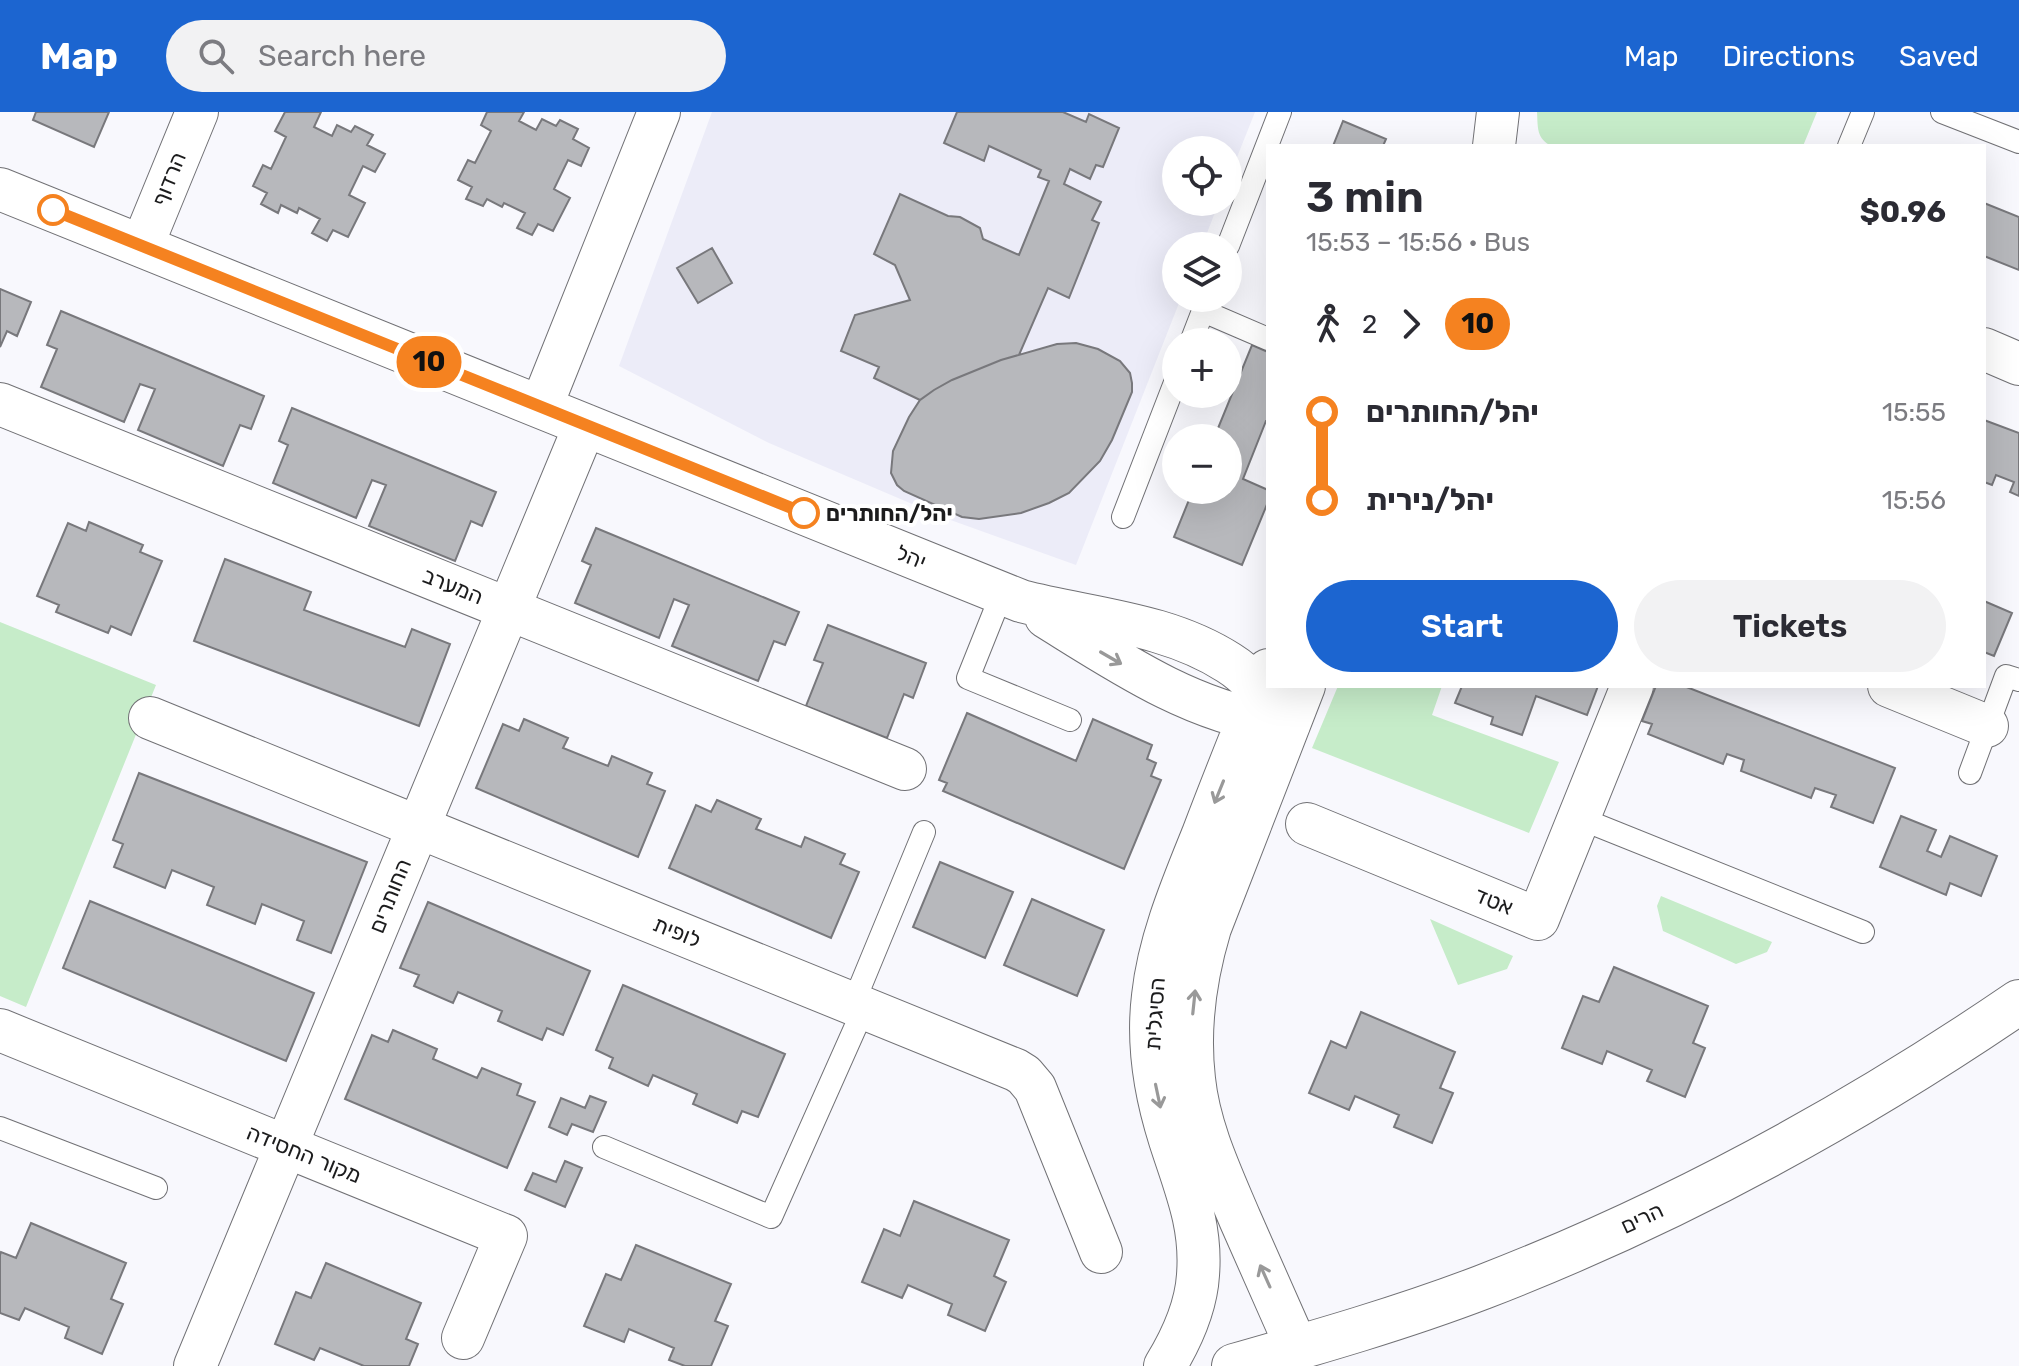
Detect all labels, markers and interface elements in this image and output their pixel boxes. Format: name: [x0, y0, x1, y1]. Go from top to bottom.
search box: [166, 20, 726, 92]
text: Map: [40, 33, 118, 79]
icon: search: [194, 34, 238, 78]
text: Search here: [258, 38, 426, 74]
text: Map: [1624, 40, 1678, 73]
text: Directions: [1722, 40, 1855, 73]
text: Saved: [1899, 40, 1979, 73]
map controls: [1162, 136, 1242, 504]
button: locate: [1162, 136, 1242, 216]
street label: הרדוף: [146, 148, 192, 210]
text: 3 min: [1306, 171, 1424, 223]
text: $0.96: [1860, 194, 1946, 230]
unlabelled marker: [38, 195, 68, 225]
text: 15:53 – 15:56 · Bus: [1306, 227, 1530, 258]
button: layers: [1162, 232, 1242, 312]
icon: walk: [1306, 302, 1350, 346]
icon: forward: [1389, 302, 1433, 346]
text: 10: [1461, 307, 1494, 340]
text: 2: [1362, 309, 1377, 340]
button: +: [1162, 328, 1242, 408]
line badge: 10: [393, 336, 465, 388]
text: 10: [413, 345, 445, 378]
text: יהל/החותרים: [1366, 394, 1539, 430]
text: 15:55: [1882, 397, 1946, 428]
button: −: [1162, 424, 1242, 504]
text: יהל/נירית: [1366, 482, 1494, 518]
text: 15:56: [1882, 485, 1946, 516]
marker: יהל/החותרים: [789, 498, 819, 528]
place label: יהל/החותרים: [826, 500, 953, 527]
street label: יהל: [892, 539, 930, 575]
street label: המערב: [419, 562, 487, 610]
button: Start: [1306, 580, 1618, 672]
button: Tickets: [1634, 580, 1946, 672]
one-way arrow: [1099, 650, 1122, 666]
one-way arrow: [1211, 779, 1226, 804]
street label: החותרים: [363, 855, 417, 937]
street label: אטד: [1471, 881, 1517, 921]
street label: לופית: [649, 910, 705, 954]
street label: הסיגלית: [1139, 976, 1171, 1052]
one-way arrow: [1186, 989, 1201, 1016]
one-way arrow: [1151, 1083, 1166, 1108]
street label: מקור החסידה: [243, 1119, 365, 1189]
street label: הרים: [1616, 1196, 1668, 1240]
one-way arrow: [1257, 1264, 1272, 1289]

